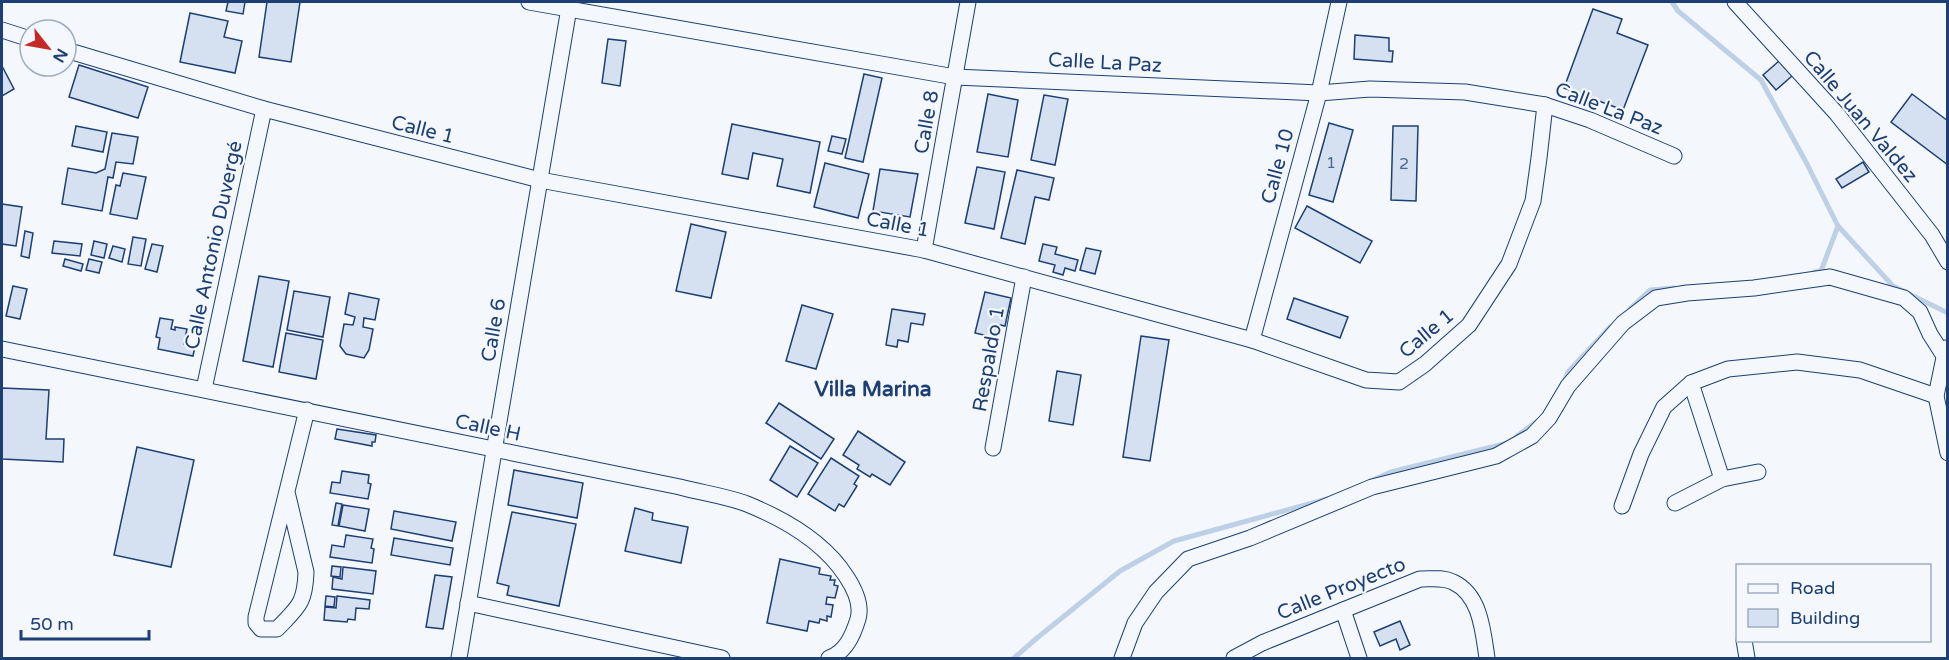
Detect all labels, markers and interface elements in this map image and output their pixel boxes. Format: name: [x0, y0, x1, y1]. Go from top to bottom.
north arrow: [18, 18, 78, 78]
text: N: [48, 45, 72, 66]
street label: Calle Juan Valdez: [1798, 46, 1922, 187]
street label: Calle La Paz: [1048, 48, 1162, 78]
street label: Calle La Paz: [1551, 77, 1666, 141]
street label: Calle 8: [910, 88, 944, 156]
street label: Calle 1: [389, 111, 457, 149]
street label: Calle 10: [1256, 126, 1299, 206]
street label: Calle Antonio Duvergé: [180, 139, 248, 352]
house number: 1: [1326, 153, 1336, 173]
house number: 2: [1399, 154, 1409, 174]
street label: Calle 1: [864, 207, 932, 243]
street label: Calle 6: [477, 296, 511, 364]
street label: Calle 1: [1394, 304, 1459, 364]
street label: Respaldo 1: [968, 305, 1010, 414]
district label: Villa Marina: [814, 377, 932, 402]
street label: Calle H: [453, 409, 523, 447]
street label: Calle Proyecto: [1274, 552, 1409, 626]
legend: [1736, 564, 1931, 642]
text: Road: [1790, 577, 1835, 599]
scale bar: [21, 603, 148, 641]
text: Building: [1790, 607, 1860, 629]
text: 50 m: [30, 613, 74, 635]

